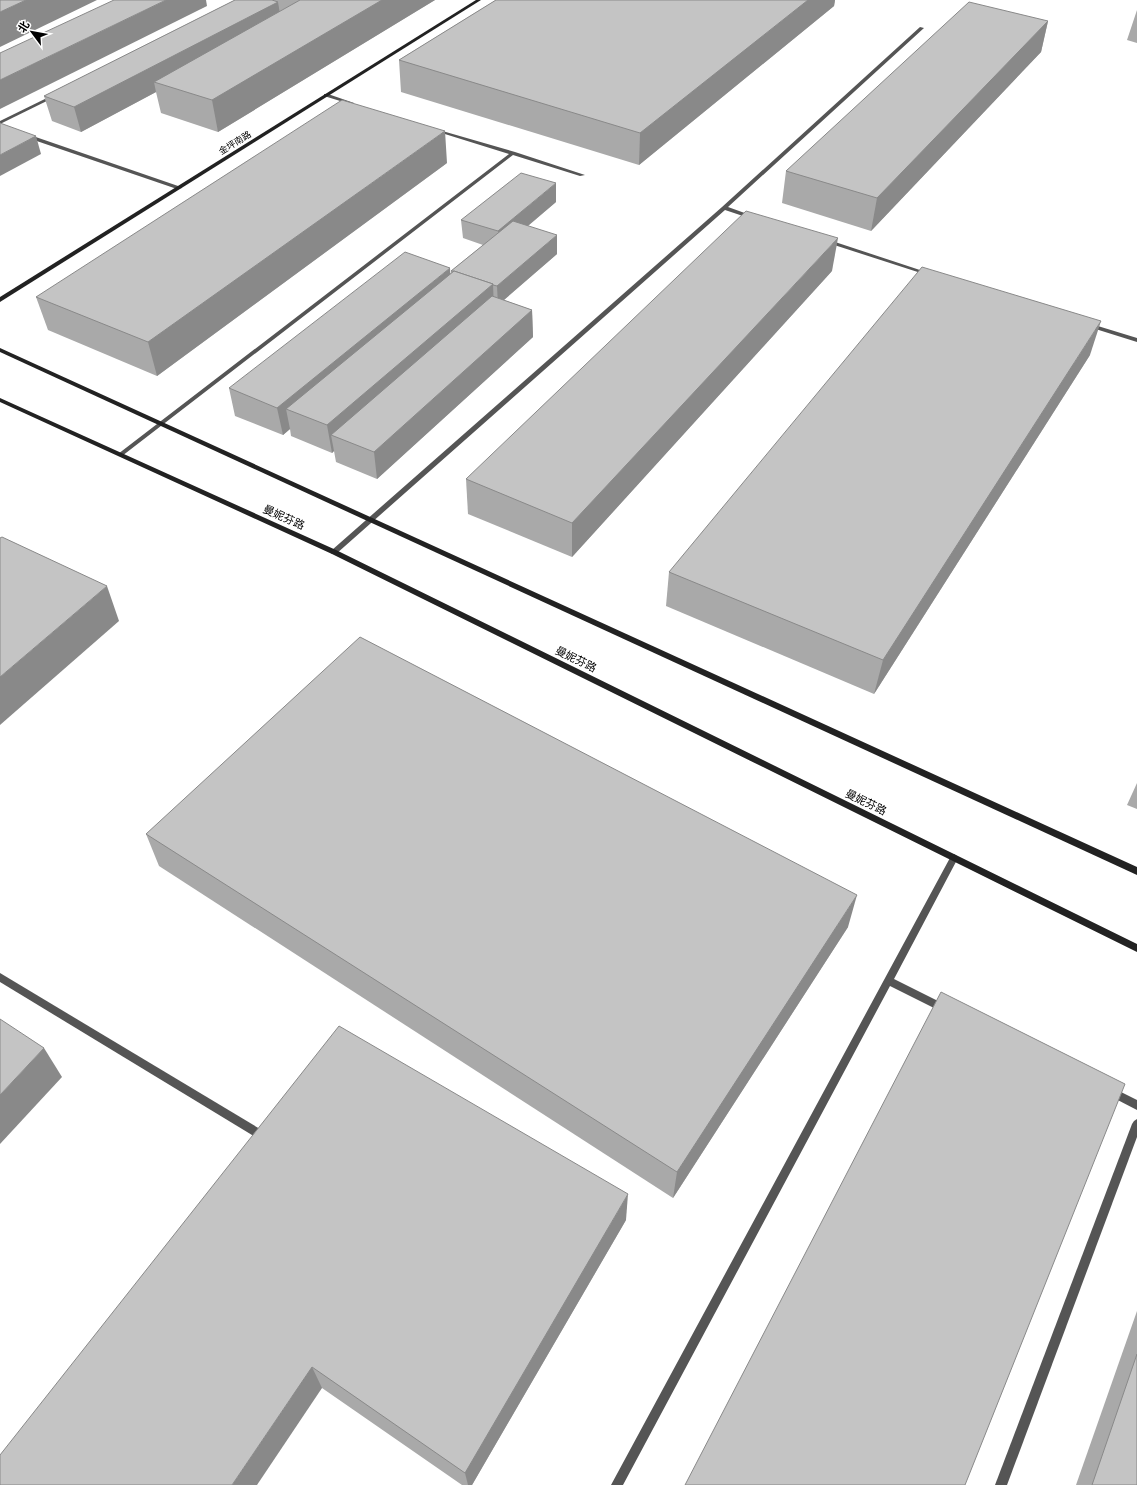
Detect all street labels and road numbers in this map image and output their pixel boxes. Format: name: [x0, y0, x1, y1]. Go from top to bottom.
street label: 金坪南路: [217, 128, 253, 157]
street label: 曼妮芬路: [261, 502, 307, 532]
street label: 曼妮芬路: [553, 643, 599, 675]
street label: 曼妮芬路: [843, 786, 889, 818]

